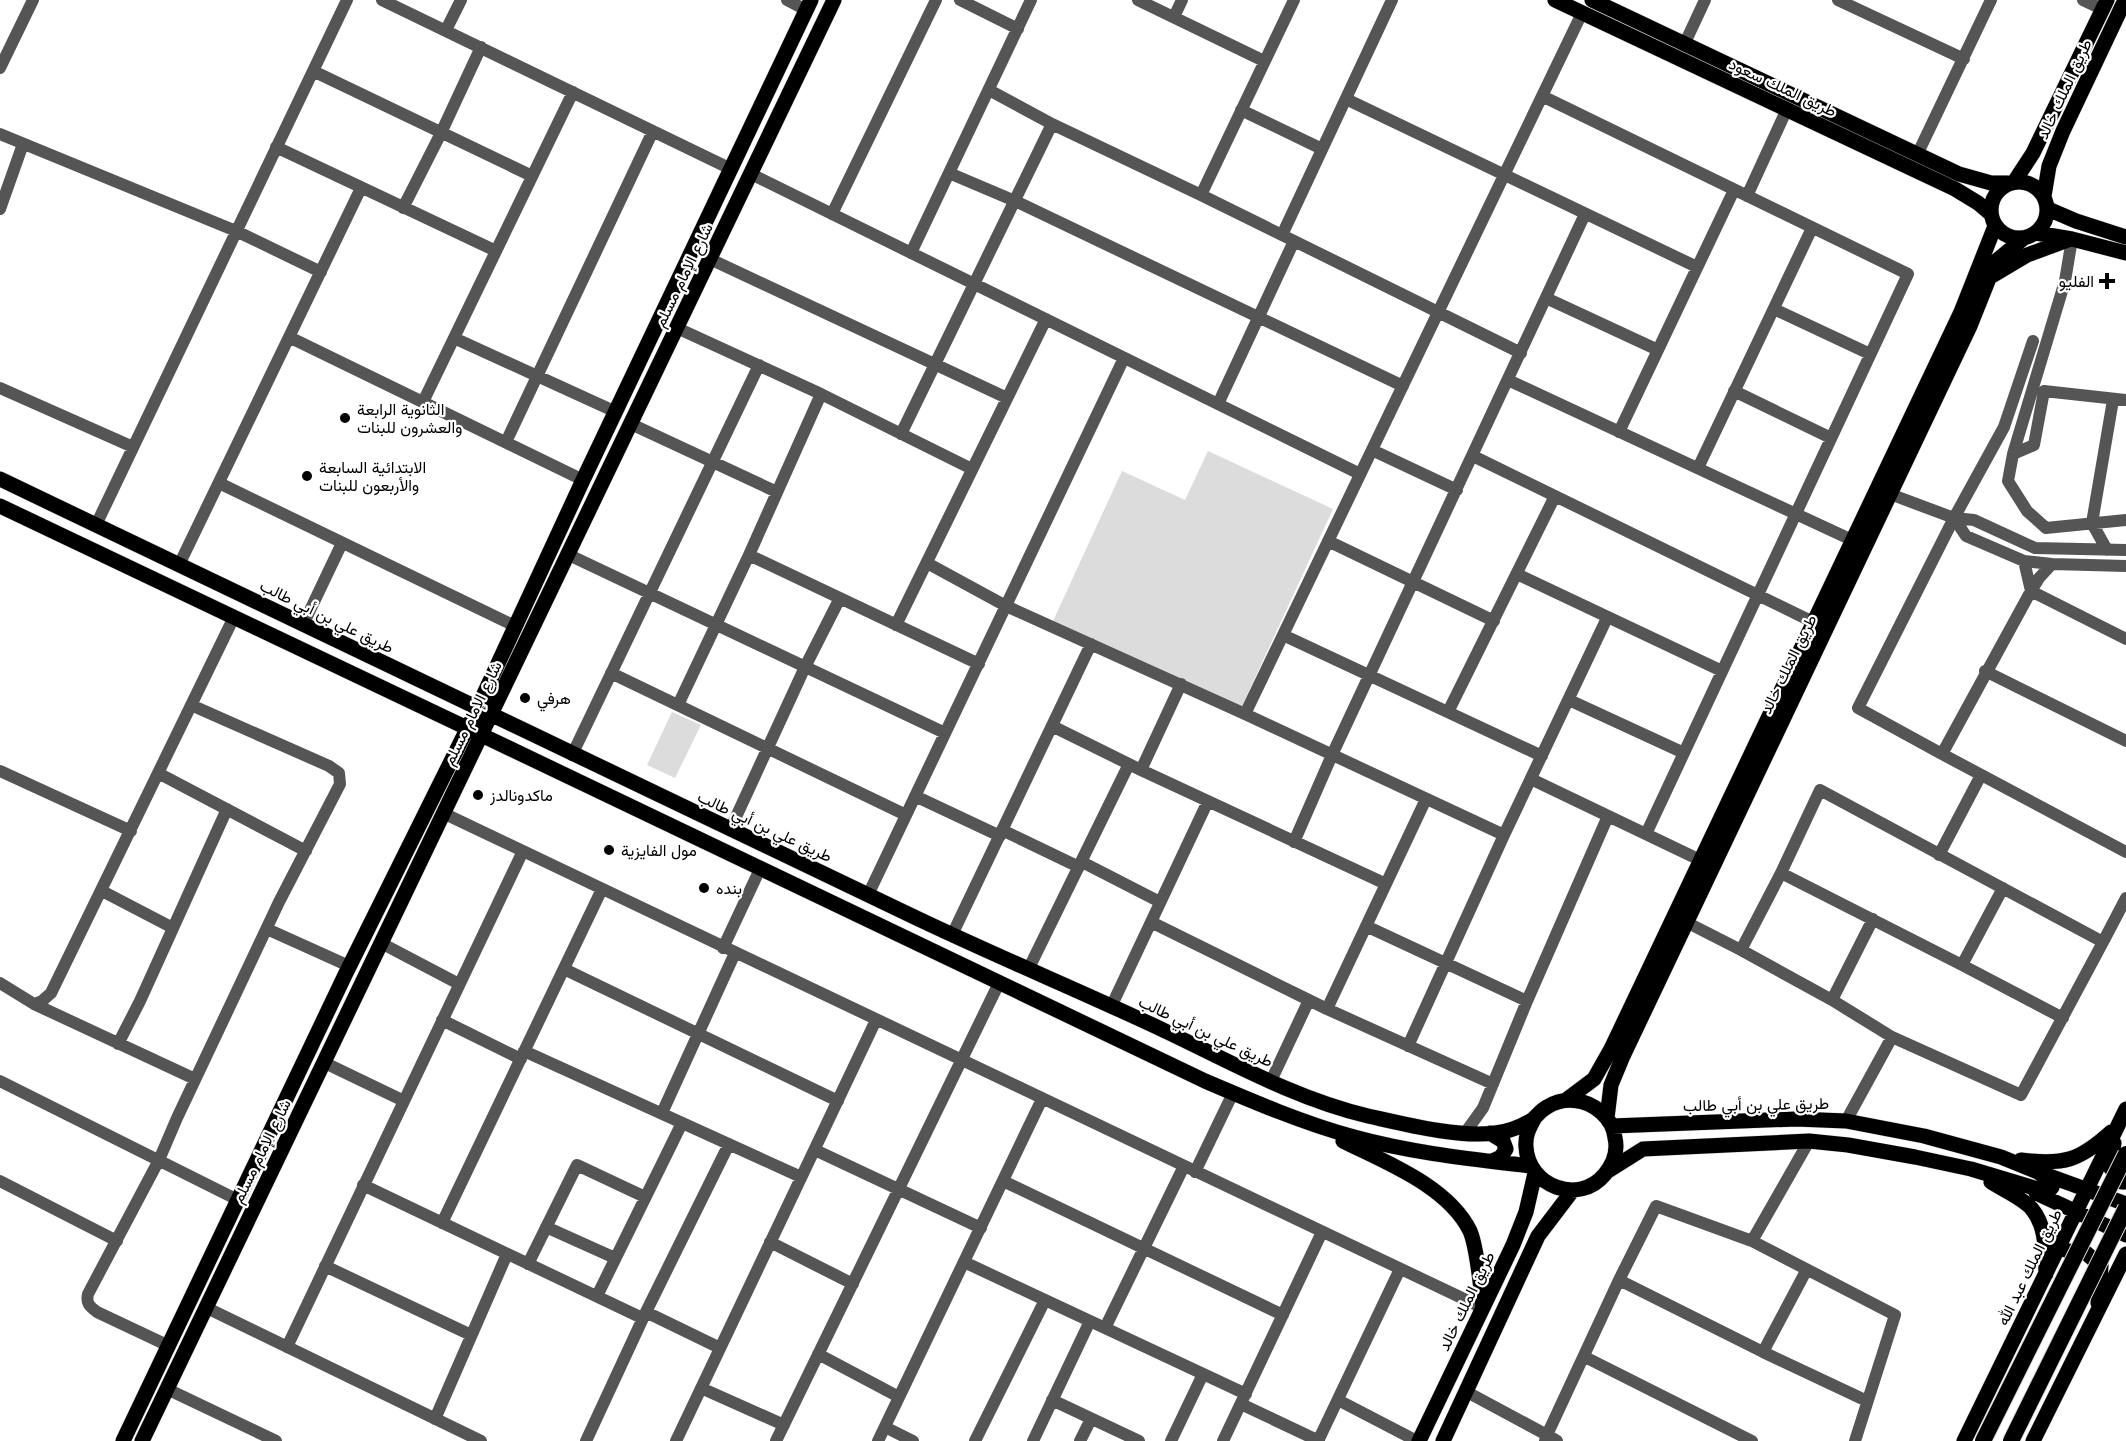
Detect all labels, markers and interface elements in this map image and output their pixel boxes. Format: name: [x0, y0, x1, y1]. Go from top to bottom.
street label: طريق الملك خالد: [2032, 36, 2097, 143]
street label: طريق الملك سعود: [1726, 53, 1840, 122]
street label: شارع الإمام مسلم: [649, 220, 719, 331]
place label: الفليو: [2059, 271, 2094, 292]
marker: الفليو: [2098, 272, 2116, 290]
place label: الثانوية الرابعة والعشرون للبنات: [357, 399, 462, 438]
marker: الثانوية الرابعة والعشرون للبنات: [338, 411, 352, 425]
place label: الابتدائية السابعة والأربعون للبنات: [319, 457, 426, 496]
marker: الابتدائية السابعة والأربعون للبنات: [300, 469, 314, 483]
street label: طريق علي بن أبي طالب: [255, 575, 397, 661]
street label: طريق الملك خالد: [1755, 611, 1822, 717]
street label: شارع الإمام مسلم: [438, 658, 508, 769]
place label: هرفي: [537, 688, 571, 712]
marker: هرفي: [518, 691, 532, 705]
place label: ماكدونالدز: [489, 785, 553, 806]
street label: طريق علي بن أبي طالب: [693, 786, 836, 870]
marker: ماكدونالدز: [471, 788, 485, 802]
place label: مول الفايزية: [621, 840, 697, 861]
marker: مول الفايزية: [602, 843, 616, 857]
place label: بنده: [716, 878, 742, 898]
marker: بنده: [697, 881, 711, 895]
street label: طريق علي بن أبي طالب: [1134, 991, 1277, 1075]
street label: طريق علي بن أبي طالب: [1683, 1093, 1829, 1119]
street label: شارع الإمام مسلم: [227, 1096, 297, 1207]
street label: طريق الملك عبد الله: [1992, 1206, 2067, 1329]
street label: طريق الملك خالد: [1433, 1248, 1500, 1354]

